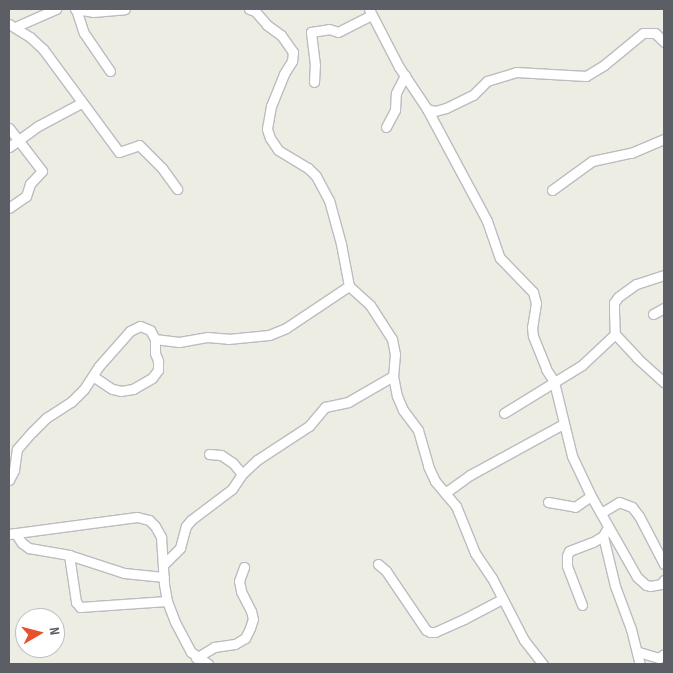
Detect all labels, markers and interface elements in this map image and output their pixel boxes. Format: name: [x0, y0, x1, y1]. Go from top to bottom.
north arrow: [15, 608, 65, 658]
text: N: [45, 626, 63, 636]

